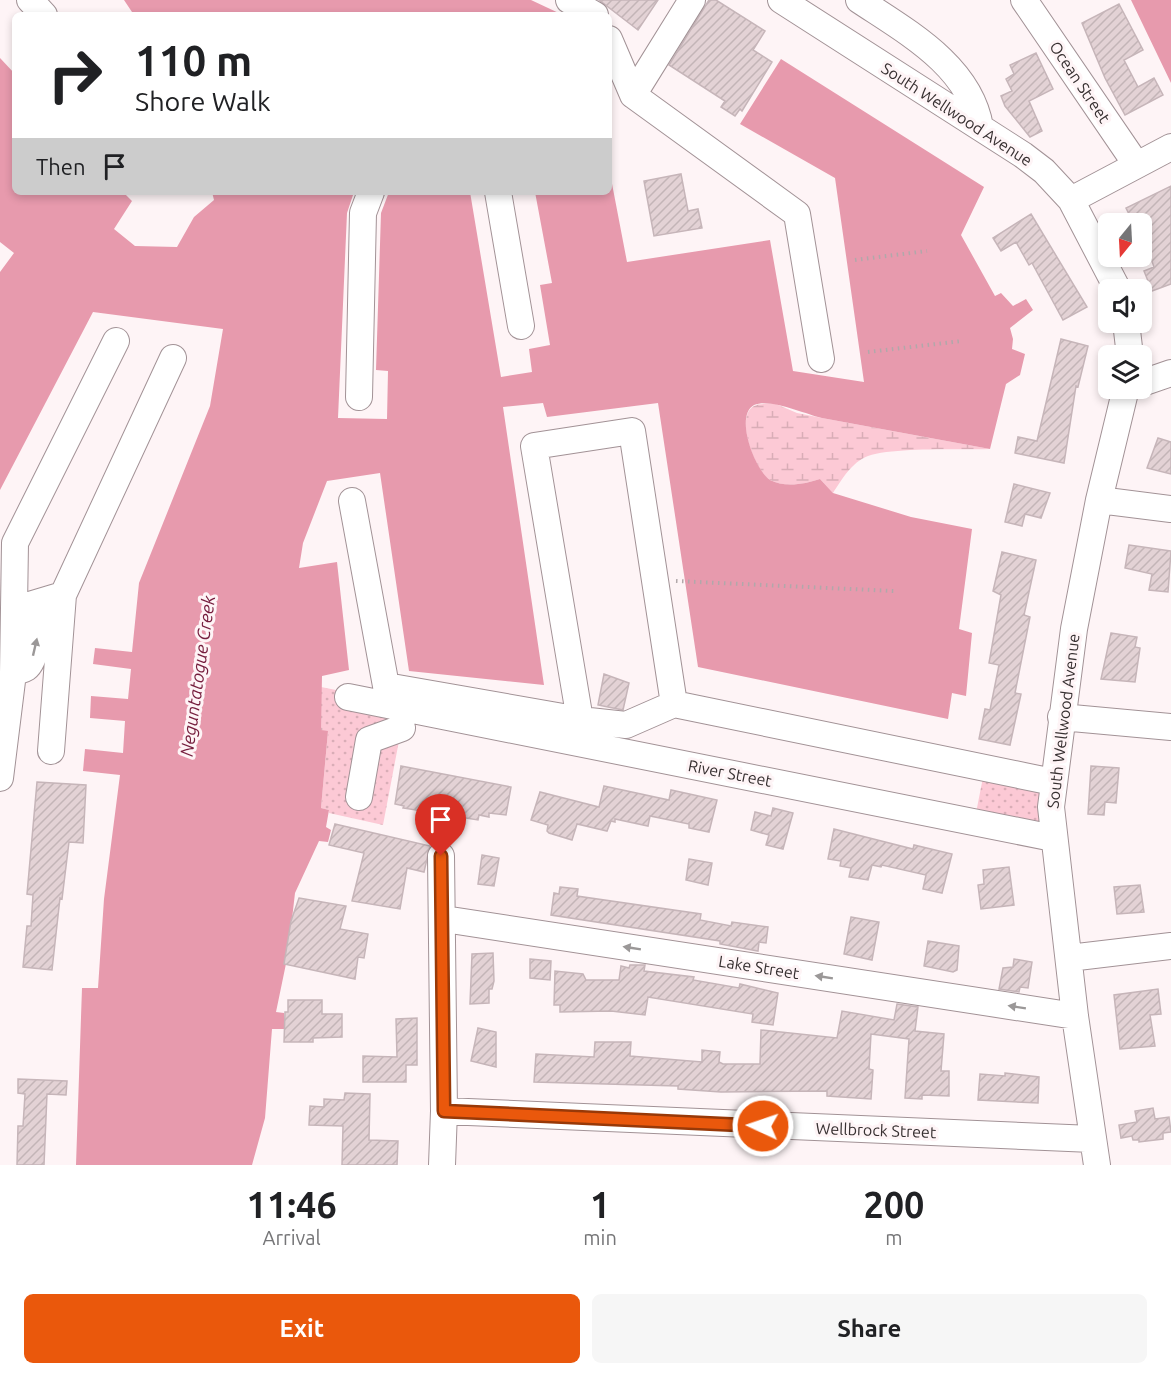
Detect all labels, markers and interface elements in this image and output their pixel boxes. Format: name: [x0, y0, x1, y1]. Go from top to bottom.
icon: right: [36, 36, 114, 114]
text: 110 m: [135, 37, 252, 84]
street label: Ocean Street: [1046, 38, 1114, 127]
street label: South Wellwood Avenue: [878, 59, 1036, 169]
text: Shore Walk: [135, 86, 271, 116]
icon: arrive: [98, 150, 131, 183]
text: Then: [36, 154, 86, 179]
north arrow: [1098, 213, 1152, 267]
map controls: [1098, 213, 1152, 399]
button: sound: [1098, 279, 1152, 333]
button: layers: [1098, 345, 1152, 399]
water label: Neguntatogue Creek: [176, 593, 218, 758]
street label: South Wellwood Avenue: [1043, 633, 1083, 809]
one-way arrow: [30, 638, 40, 656]
street label: River Street: [687, 756, 774, 790]
pin: [415, 794, 466, 856]
icon: arrive: [424, 803, 457, 836]
one-way arrow: [622, 943, 641, 952]
street label: Lake Street: [717, 952, 801, 982]
one-way arrow: [815, 973, 834, 982]
one-way arrow: [1008, 1002, 1027, 1011]
position arrow: [731, 1094, 795, 1158]
street label: Wellbrock Street: [816, 1119, 937, 1141]
text: 11:46: [247, 1184, 337, 1225]
text: 1: [590, 1184, 610, 1225]
text: 200: [863, 1184, 924, 1225]
text: Arrival: [263, 1226, 321, 1249]
text: min: [583, 1226, 617, 1249]
text: m: [885, 1226, 903, 1249]
button: Exit: [24, 1294, 580, 1363]
button: Share: [592, 1294, 1147, 1363]

